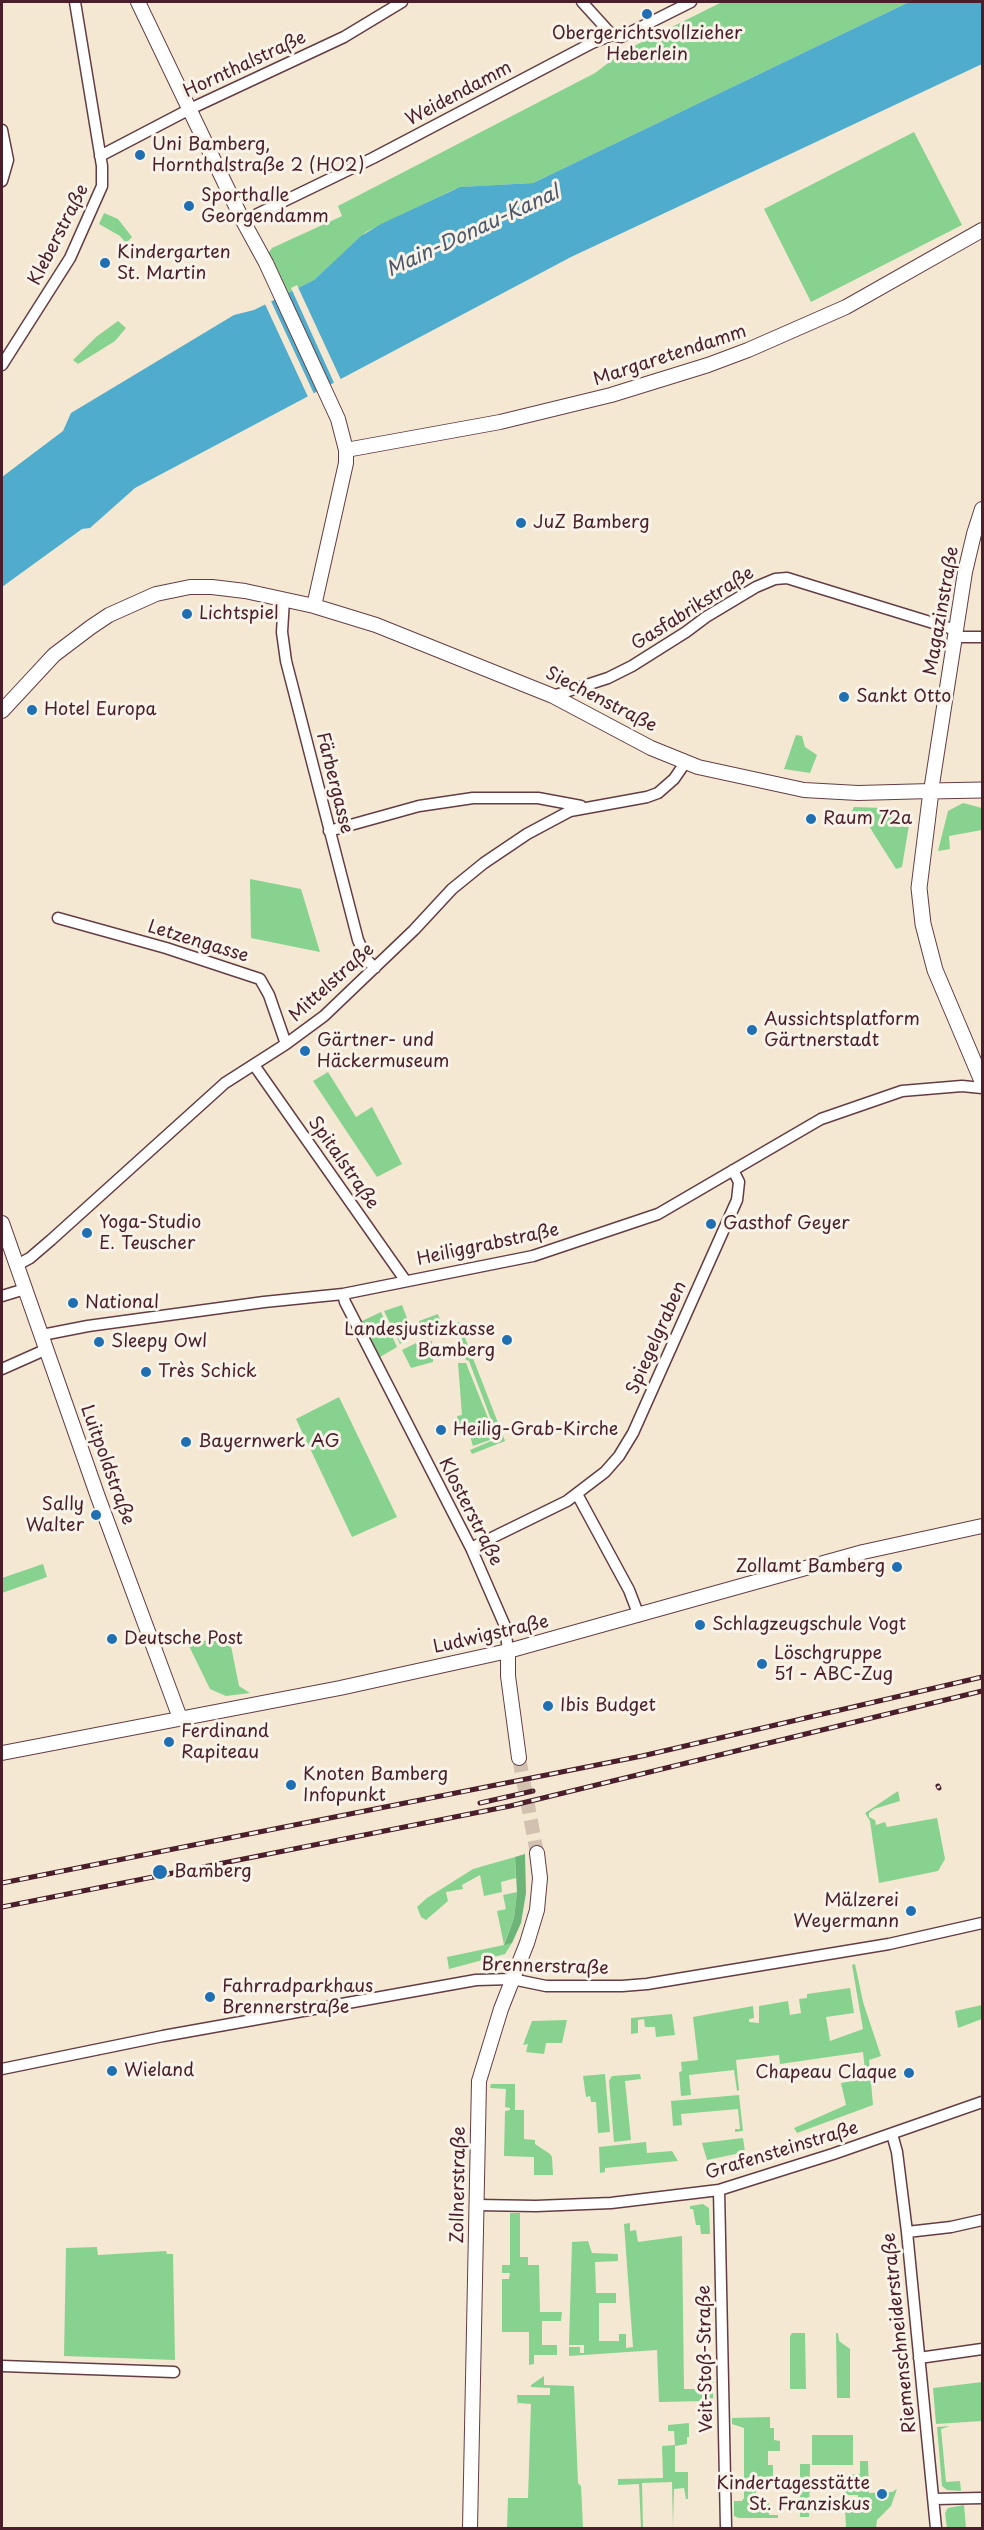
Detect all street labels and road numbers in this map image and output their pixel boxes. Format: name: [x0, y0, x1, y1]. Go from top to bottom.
street label: Hornthalstraße: [180, 27, 310, 103]
street label: Weidendamm: [402, 57, 516, 131]
street label: Kleberstraße: [24, 181, 94, 289]
street label: Margaretendamm: [591, 321, 749, 391]
street label: Magazinstraße: [920, 545, 964, 677]
street label: Gasfabrikstraße: [628, 563, 758, 655]
street label: Siechenstraße: [542, 663, 660, 737]
street label: Färbergasse: [311, 730, 357, 836]
street label: Letzengasse: [145, 916, 251, 968]
street label: Mittelstraße: [285, 939, 379, 1027]
street label: Spitalstraße: [303, 1112, 383, 1214]
street label: Heiliggrabstraße: [415, 1219, 561, 1271]
street label: Spiegelgraben: [622, 1278, 692, 1398]
street label: Luitpoldstraße: [75, 1402, 139, 1528]
street label: Klosterstraße: [434, 1454, 506, 1570]
street label: Ludwigstraße: [431, 1611, 551, 1659]
street label: Brennerstraße: [481, 1954, 609, 1980]
street label: Grafensteinstraße: [703, 2117, 861, 2185]
street label: Zollnerstraße: [447, 2126, 471, 2244]
street label: Riemenschneiderstraße: [879, 2232, 921, 2434]
street label: Veit-Stoß-Straße: [694, 2285, 718, 2433]

